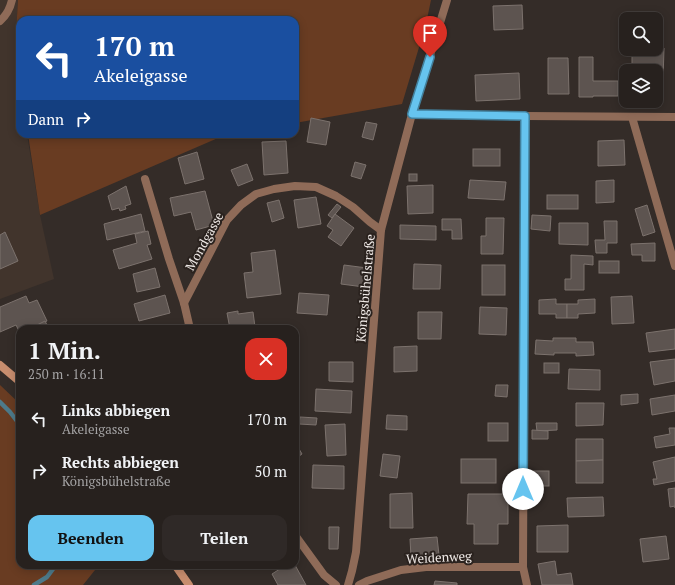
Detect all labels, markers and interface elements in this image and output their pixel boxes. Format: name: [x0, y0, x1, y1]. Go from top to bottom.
map controls: [619, 12, 663, 108]
button: search: [619, 12, 663, 56]
pin: [413, 16, 447, 57]
icon: arrive: [419, 22, 441, 44]
text: 170 m: [94, 27, 175, 64]
icon: left: [28, 32, 80, 84]
text: Akeleigasse: [94, 63, 188, 87]
button: layers: [619, 64, 663, 108]
icon: right: [72, 108, 94, 130]
text: Dann: [28, 109, 64, 129]
street label: Mondgasse: [180, 208, 228, 274]
street label: Königsbühelstraße: [351, 233, 379, 343]
text: 1 Min.: [28, 334, 101, 366]
button: close: [245, 338, 287, 380]
text: 250 m · 16:11: [28, 365, 105, 383]
text: Links abbiegen: [62, 400, 170, 420]
icon: left: [28, 408, 50, 430]
text: 170 m: [246, 409, 287, 429]
text: Akeleigasse: [62, 420, 130, 438]
text: Rechts abbiegen: [62, 452, 179, 472]
icon: right: [28, 460, 50, 482]
text: 50 m: [254, 461, 287, 481]
position arrow: [502, 468, 544, 510]
text: Königsbühelstraße: [62, 472, 171, 490]
button: Beenden: [28, 515, 154, 561]
button: Teilen: [162, 515, 287, 561]
street label: Weidenweg: [406, 546, 473, 568]

